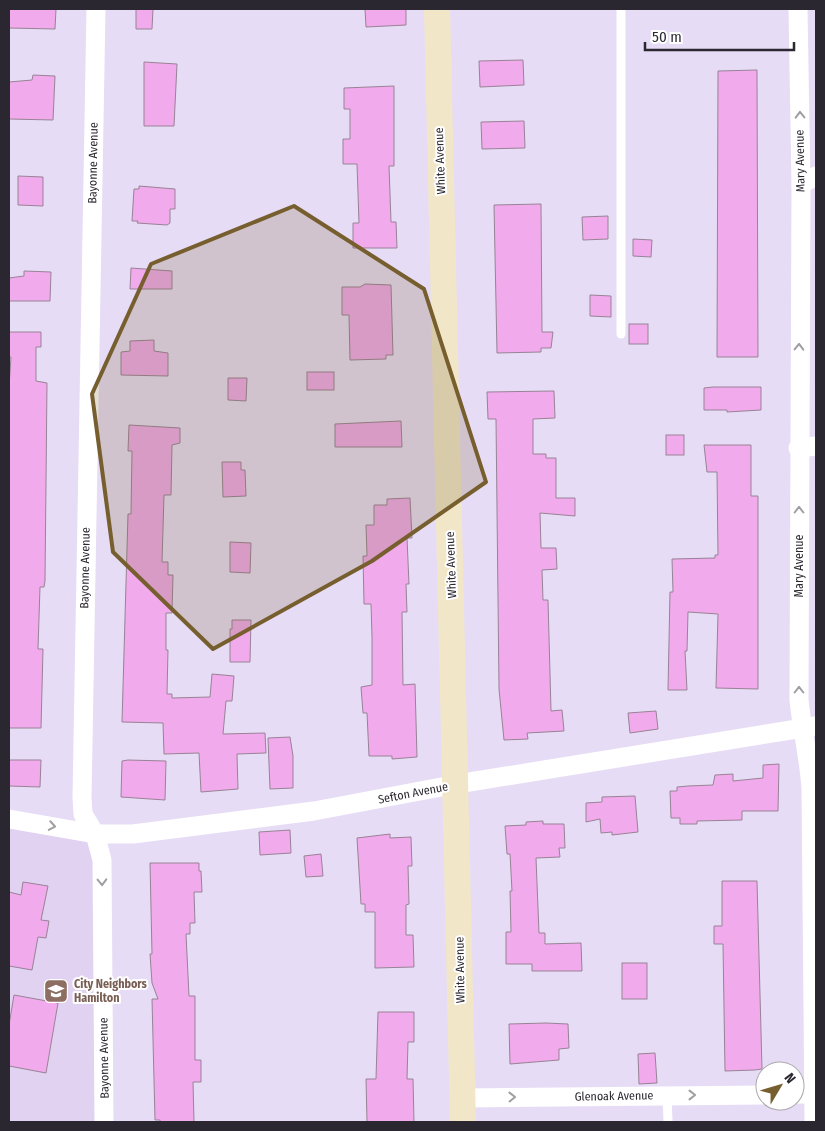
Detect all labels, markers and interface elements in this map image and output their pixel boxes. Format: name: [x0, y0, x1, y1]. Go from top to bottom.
scale bar: [645, 20, 794, 52]
text: 50 m: [652, 28, 682, 46]
one-way arrow: [795, 110, 805, 118]
street label: Bayonne Avenue: [85, 122, 101, 204]
street label: White Avenue: [432, 127, 448, 195]
street label: Mary Avenue: [792, 129, 808, 193]
one-way arrow: [794, 343, 804, 350]
one-way arrow: [794, 505, 804, 513]
street label: Bayonne Avenue: [77, 527, 93, 609]
street label: White Avenue: [443, 531, 459, 599]
street label: Mary Avenue: [792, 535, 806, 597]
one-way arrow: [794, 685, 804, 693]
street label: Sefton Avenue: [377, 779, 449, 807]
one-way arrow: [48, 821, 56, 831]
one-way arrow: [97, 878, 107, 886]
street label: White Avenue: [452, 936, 468, 1004]
place label: City Neighbors Hamilton: [74, 977, 148, 1005]
school or university icon: City Neighbors Hamilton: [43, 978, 69, 1004]
street label: Bayonne Avenue: [96, 1017, 112, 1099]
north arrow: [755, 1061, 805, 1111]
text: N: [781, 1070, 799, 1087]
street label: Glenoak Avenue: [574, 1088, 654, 1104]
one-way arrow: [688, 1090, 696, 1100]
one-way arrow: [508, 1092, 516, 1102]

